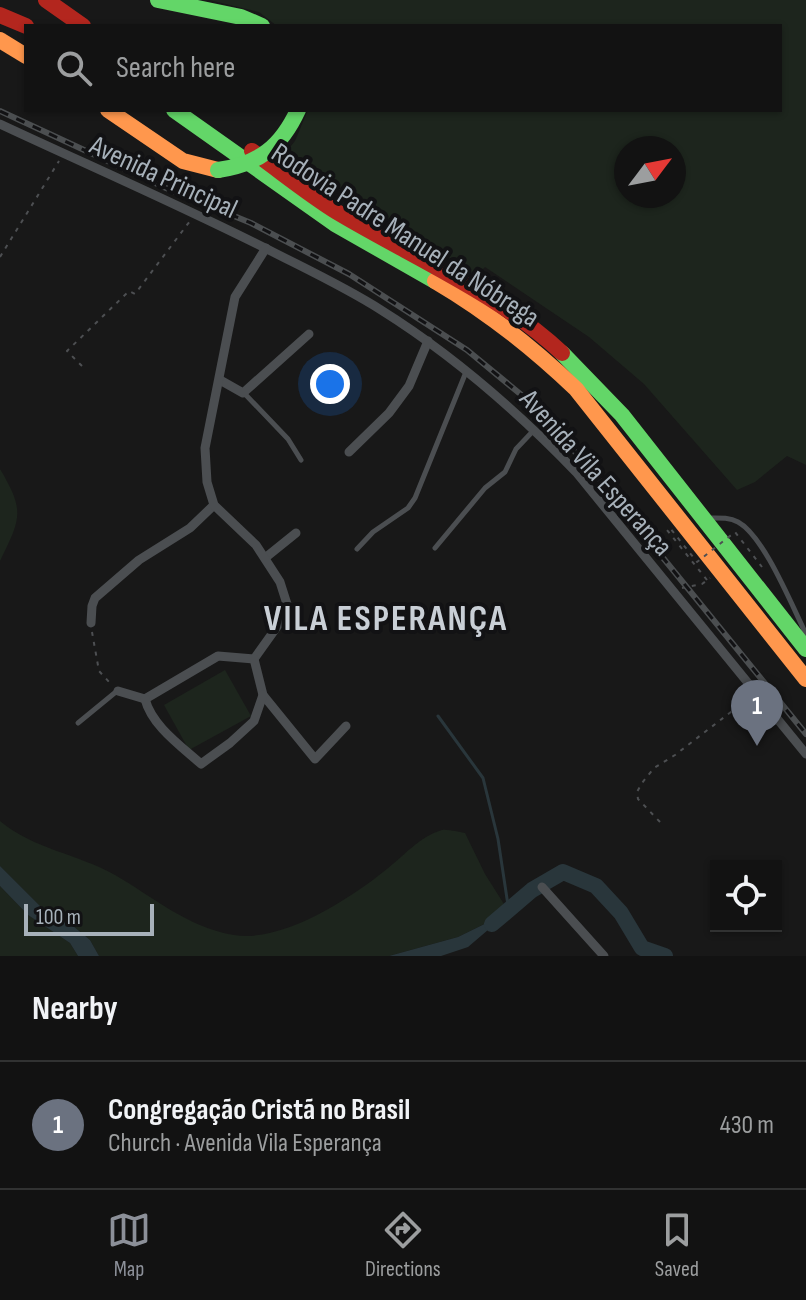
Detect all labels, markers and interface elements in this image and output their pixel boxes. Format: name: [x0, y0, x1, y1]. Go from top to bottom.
search box: [24, 24, 782, 112]
icon: search: [52, 46, 96, 90]
text: Search here: [116, 50, 235, 86]
street label: Avenida Principal: [84, 128, 242, 226]
street label: Rodovia Padre Manuel da Nóbrega: [265, 136, 545, 334]
north arrow: [614, 136, 686, 208]
your location: [310, 364, 350, 404]
street label: Avenida Vila Esperança: [512, 382, 679, 563]
district label: VILA ESPERANÇA: [264, 598, 508, 641]
pin: 1: [731, 680, 783, 746]
map controls: [710, 860, 782, 932]
button: locate: [710, 860, 782, 932]
scale bar: [24, 900, 154, 936]
text: 100 m: [36, 904, 81, 931]
text: Nearby: [32, 988, 118, 1029]
text: Congregação Cristã no Brasil: [108, 1092, 410, 1128]
text: 1: [53, 1110, 63, 1141]
text: 430 m: [720, 1110, 774, 1141]
text: Church · Avenida Vila Esperança: [108, 1128, 382, 1159]
tab: Map: [107, 1208, 151, 1283]
tab: Directions: [365, 1208, 441, 1283]
tab: Saved: [655, 1208, 699, 1283]

